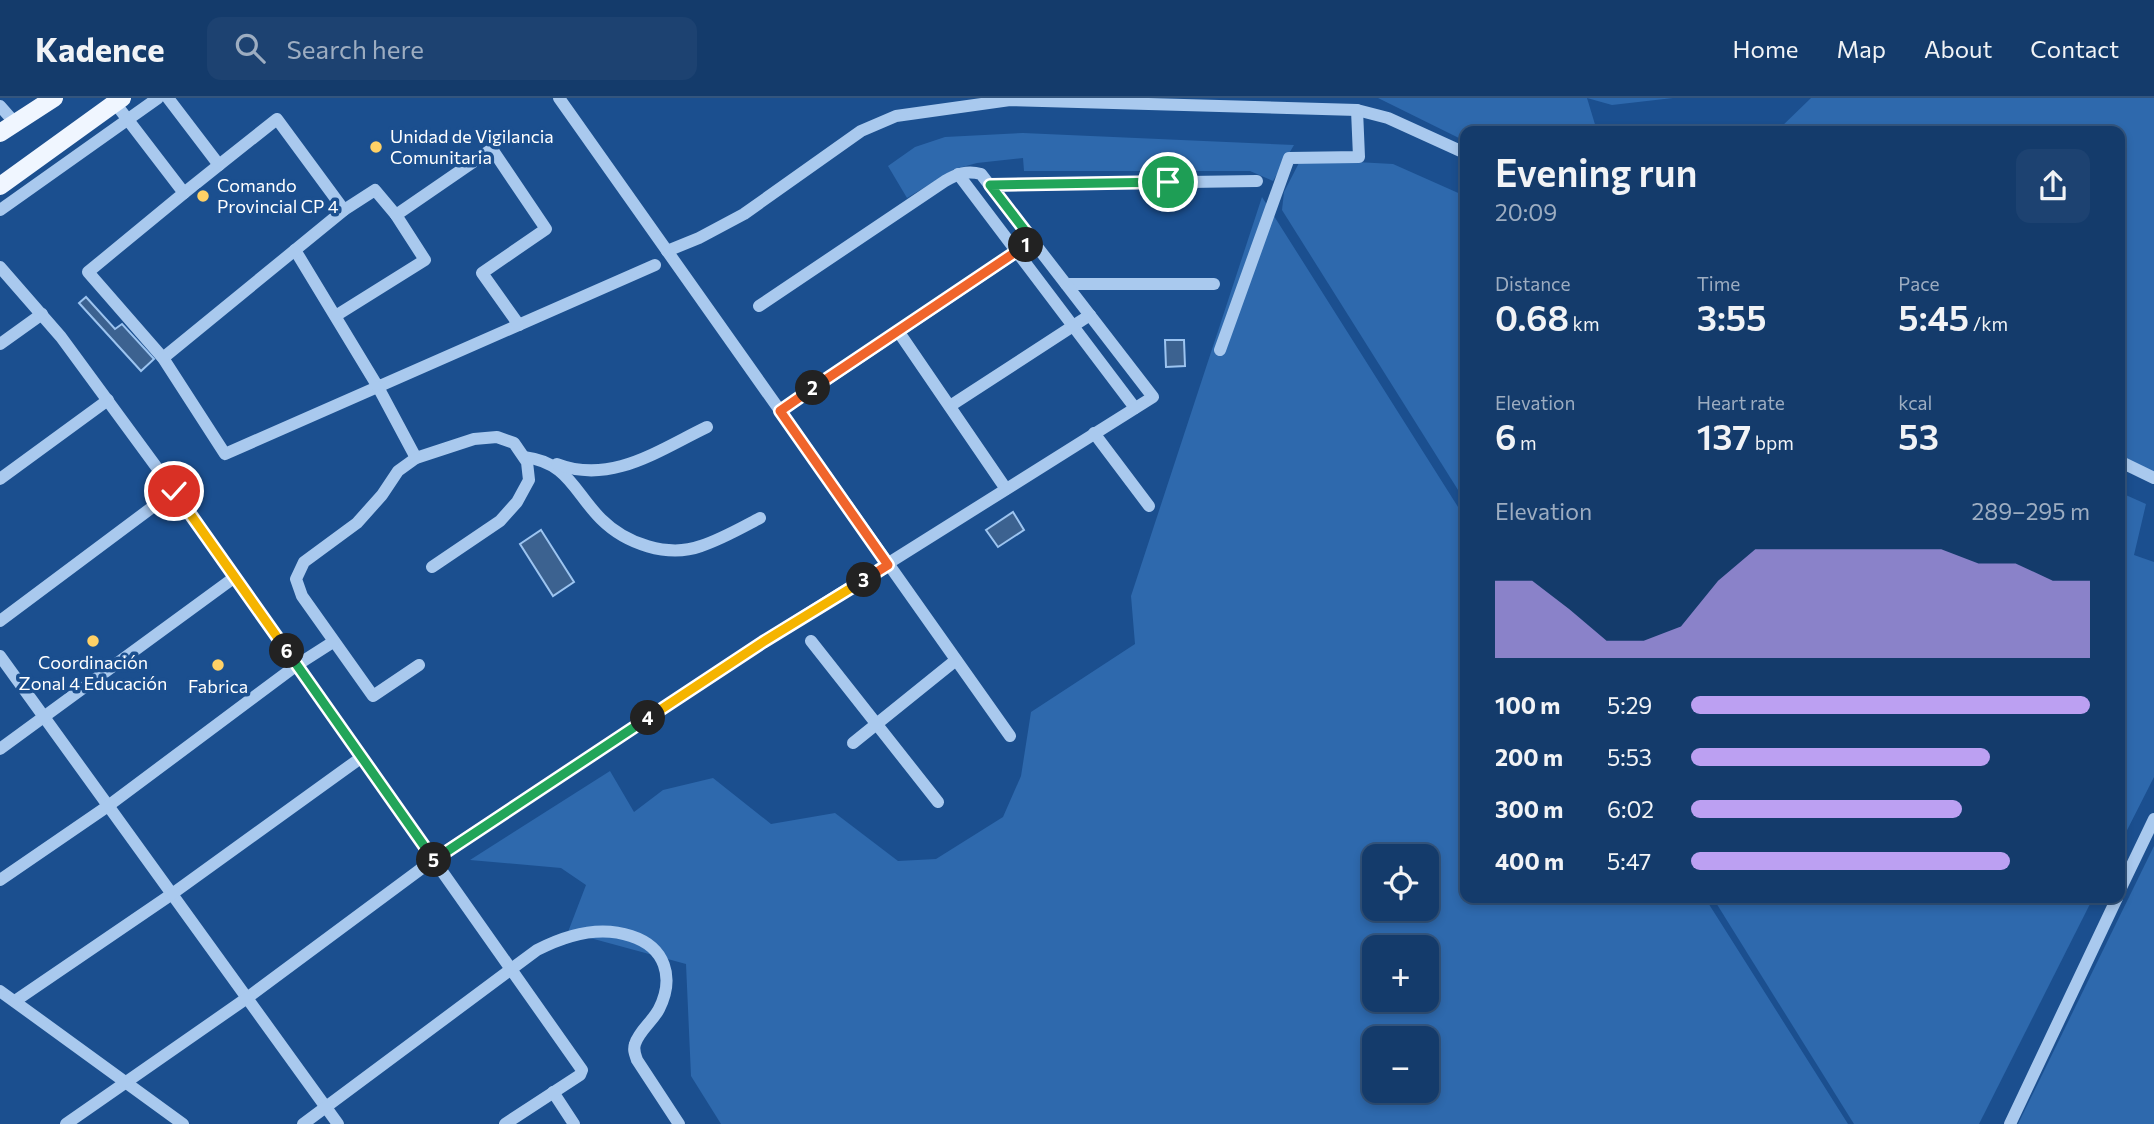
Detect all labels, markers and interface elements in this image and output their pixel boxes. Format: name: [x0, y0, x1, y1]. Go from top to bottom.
search box: [207, 17, 697, 80]
text: Kadence: [35, 28, 165, 69]
icon: search: [231, 29, 269, 67]
text: Search here: [287, 33, 424, 64]
text: Home: [1733, 34, 1799, 63]
text: Map: [1837, 34, 1886, 63]
text: About: [1924, 34, 1992, 63]
text: Contact: [2030, 34, 2119, 63]
place label: Unidad de Vigilancia Comunitaria: [390, 125, 554, 168]
marker: Unidad de Vigilancia Comunitaria: [368, 139, 384, 155]
text: Evening run: [1495, 148, 1698, 195]
button: share: [2016, 149, 2090, 223]
pin: [1138, 152, 1198, 212]
icon: arrive: [1149, 163, 1187, 201]
place label: Comando Provincial CP 4: [217, 174, 339, 217]
marker: Comando Provincial CP 4: [195, 188, 211, 204]
text: 20:09: [1495, 198, 1557, 226]
pin: 1: [1009, 228, 1044, 262]
text: 1: [1021, 233, 1030, 256]
text: Distance: [1495, 272, 1571, 295]
text: Time: [1697, 272, 1740, 295]
text: Pace: [1898, 272, 1940, 295]
text: 0.68: [1495, 295, 1569, 338]
text: 3:55: [1697, 295, 1766, 338]
text: 5:45: [1898, 295, 1969, 338]
text: km: [1569, 312, 1600, 335]
text: /km: [1969, 312, 2008, 335]
pin: 2: [796, 370, 830, 406]
text: 2: [807, 376, 818, 399]
text: Elevation: [1495, 391, 1575, 414]
text: Heart rate: [1697, 391, 1785, 414]
text: kcal: [1898, 391, 1932, 414]
text: 6: [1495, 414, 1516, 457]
text: 137: [1697, 414, 1751, 457]
text: 53: [1898, 414, 1939, 457]
text: m: [1516, 431, 1537, 454]
text: bpm: [1751, 431, 1794, 454]
pin: [144, 461, 204, 521]
icon: check: [155, 472, 193, 510]
text: Elevation: [1495, 497, 1592, 525]
text: 289–295 m: [1972, 497, 2090, 525]
pin: 3: [846, 562, 882, 598]
text: 3: [858, 568, 869, 591]
marker: Coordinación Zonal 4 Educación: [85, 633, 101, 649]
pin: 6: [270, 634, 304, 668]
text: 6: [281, 639, 292, 662]
place label: Coordinación Zonal 4 Educación: [19, 651, 167, 694]
marker: Fabrica: [210, 657, 226, 673]
place label: Fabrica: [188, 675, 248, 697]
text: 100 m: [1495, 691, 1560, 719]
text: 5:29: [1607, 691, 1652, 719]
pin: 4: [630, 700, 666, 736]
text: 4: [642, 706, 653, 729]
text: 200 m: [1495, 743, 1563, 771]
text: 5:53: [1607, 743, 1652, 771]
text: 300 m: [1495, 795, 1563, 823]
text: 6:02: [1607, 795, 1654, 823]
pin: 5: [416, 842, 452, 878]
map controls: [1362, 844, 1439, 1103]
button: locate: [1362, 844, 1439, 921]
text: 400 m: [1495, 847, 1564, 875]
text: 5:47: [1607, 847, 1651, 875]
text: 5: [428, 848, 439, 871]
button: +: [1362, 935, 1439, 1012]
button: −: [1362, 1026, 1439, 1103]

